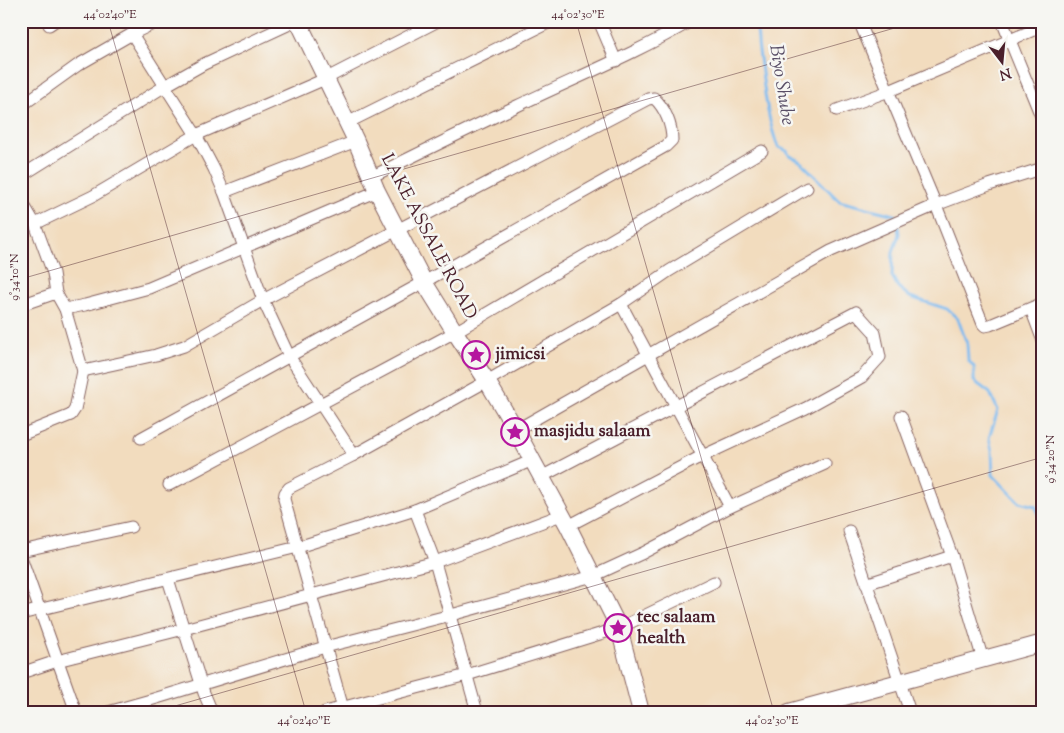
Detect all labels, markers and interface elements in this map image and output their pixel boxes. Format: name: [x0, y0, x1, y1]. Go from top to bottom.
text: 44°02'40"E: [84, 6, 137, 24]
text: 44°02'30"E: [552, 6, 605, 24]
north arrow: [976, 38, 1026, 88]
water label: Biyo Shube: [761, 43, 801, 128]
text: N: [997, 61, 1013, 84]
street label: LAKE ASSALE ROAD: [373, 149, 483, 325]
text: 9°34'10"N: [6, 253, 24, 301]
place icon: jimicsi: [461, 340, 491, 370]
place label: jimicsi: [495, 342, 546, 368]
place icon: masjidu salaam: [500, 417, 530, 447]
place label: masjidu salaam: [534, 419, 651, 445]
text: 9°34'20"N: [1042, 434, 1060, 483]
place label: tec salaam health: [637, 605, 716, 652]
place icon: tec salaam health: [603, 613, 633, 643]
text: 44°02'40"E: [278, 712, 331, 730]
text: 44°02'30"E: [746, 712, 799, 730]

